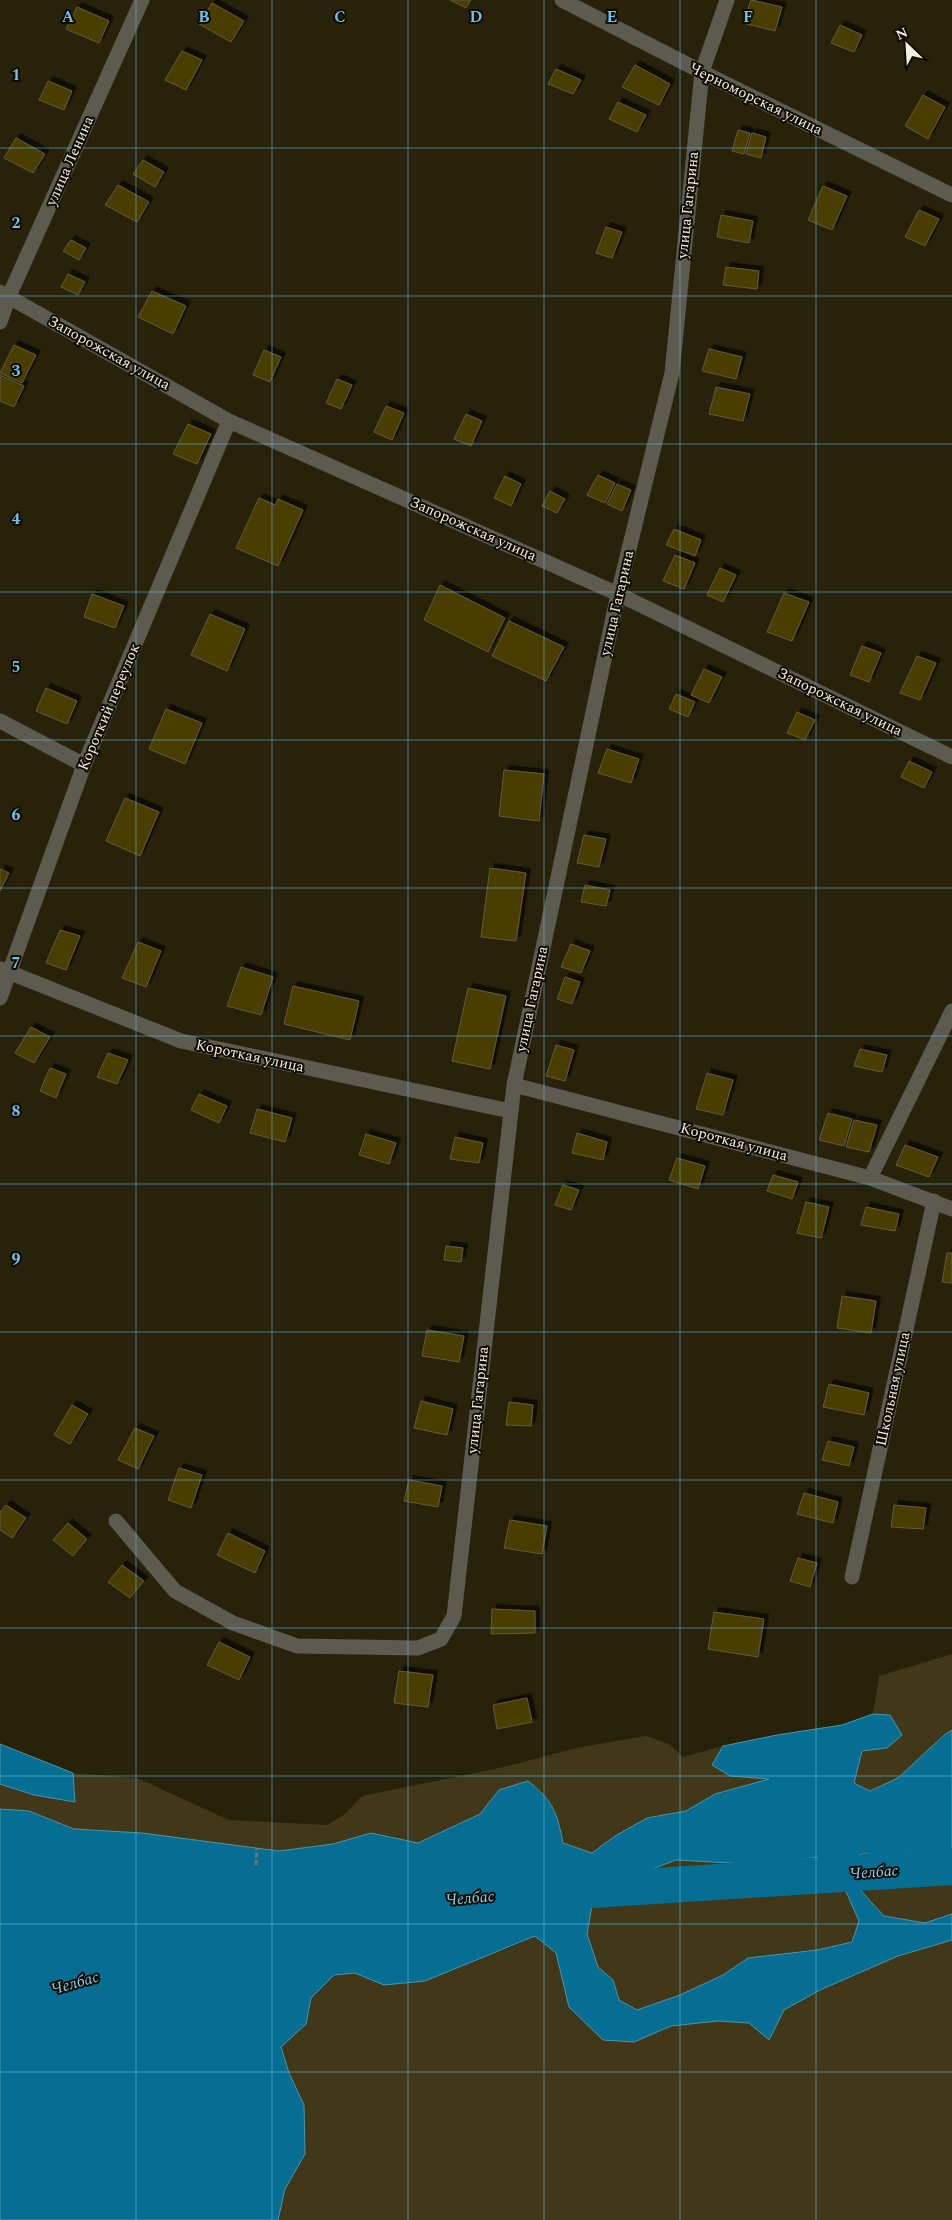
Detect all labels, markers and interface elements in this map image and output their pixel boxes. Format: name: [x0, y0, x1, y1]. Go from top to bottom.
text: A: [62, 5, 75, 29]
text: B: [198, 5, 210, 29]
text: C: [334, 5, 346, 29]
text: D: [470, 5, 483, 29]
text: E: [607, 5, 617, 29]
text: F: [743, 5, 753, 29]
north arrow: [882, 20, 932, 70]
text: N: [892, 22, 911, 46]
street label: Черноморская улица: [685, 57, 827, 142]
text: 1: [12, 63, 20, 87]
street label: улица Ленина: [39, 112, 100, 211]
street label: улица Гагарина: [671, 150, 705, 261]
text: 2: [12, 211, 21, 235]
street label: Запорожская улица: [44, 310, 175, 397]
text: 3: [12, 359, 21, 383]
street label: Запорожская улица: [406, 491, 541, 568]
text: 4: [12, 507, 21, 531]
street label: улица Гагарина: [593, 547, 640, 659]
street label: Короткий переулок: [72, 640, 146, 774]
text: 5: [12, 655, 20, 679]
street label: Запорожская улица: [774, 662, 907, 743]
text: 6: [12, 803, 21, 827]
street label: улица Гагарина: [509, 943, 555, 1055]
text: 7: [12, 951, 21, 975]
street label: Короткая улица: [194, 1033, 307, 1079]
text: 8: [12, 1099, 21, 1123]
street label: Короткая улица: [678, 1117, 791, 1168]
text: 9: [12, 1247, 21, 1271]
street label: Школьная улица: [870, 1329, 916, 1448]
street label: улица Гагарина: [461, 1345, 495, 1456]
water label: Челбас: [849, 1858, 899, 1886]
water label: Челбас: [445, 1884, 495, 1912]
water label: Челбас: [48, 1965, 102, 2001]

